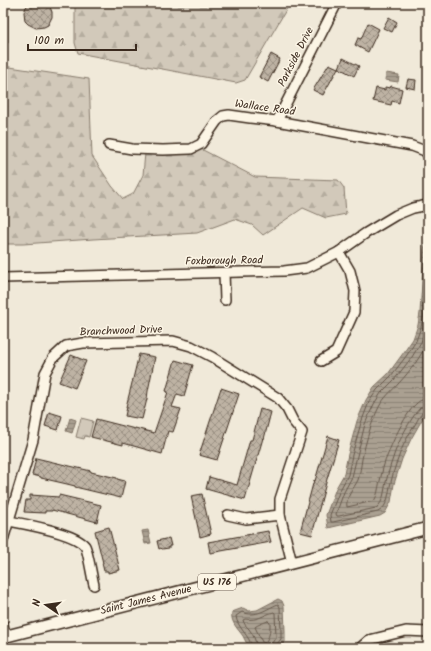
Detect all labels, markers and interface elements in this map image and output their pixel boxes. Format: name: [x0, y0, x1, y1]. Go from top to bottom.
street label: Parkside Drive: [273, 24, 319, 90]
scale bar: [28, 26, 136, 52]
text: 100 m: [34, 31, 65, 50]
street label: Wallace Road: [234, 95, 297, 121]
street label: Foxborough Road: [185, 251, 264, 271]
street label: Branchwood Drive: [79, 321, 163, 341]
road number: US 176: [198, 574, 236, 590]
street label: Saint James Avenue: [98, 580, 194, 620]
north arrow: [26, 585, 66, 625]
text: N: [28, 598, 47, 608]

